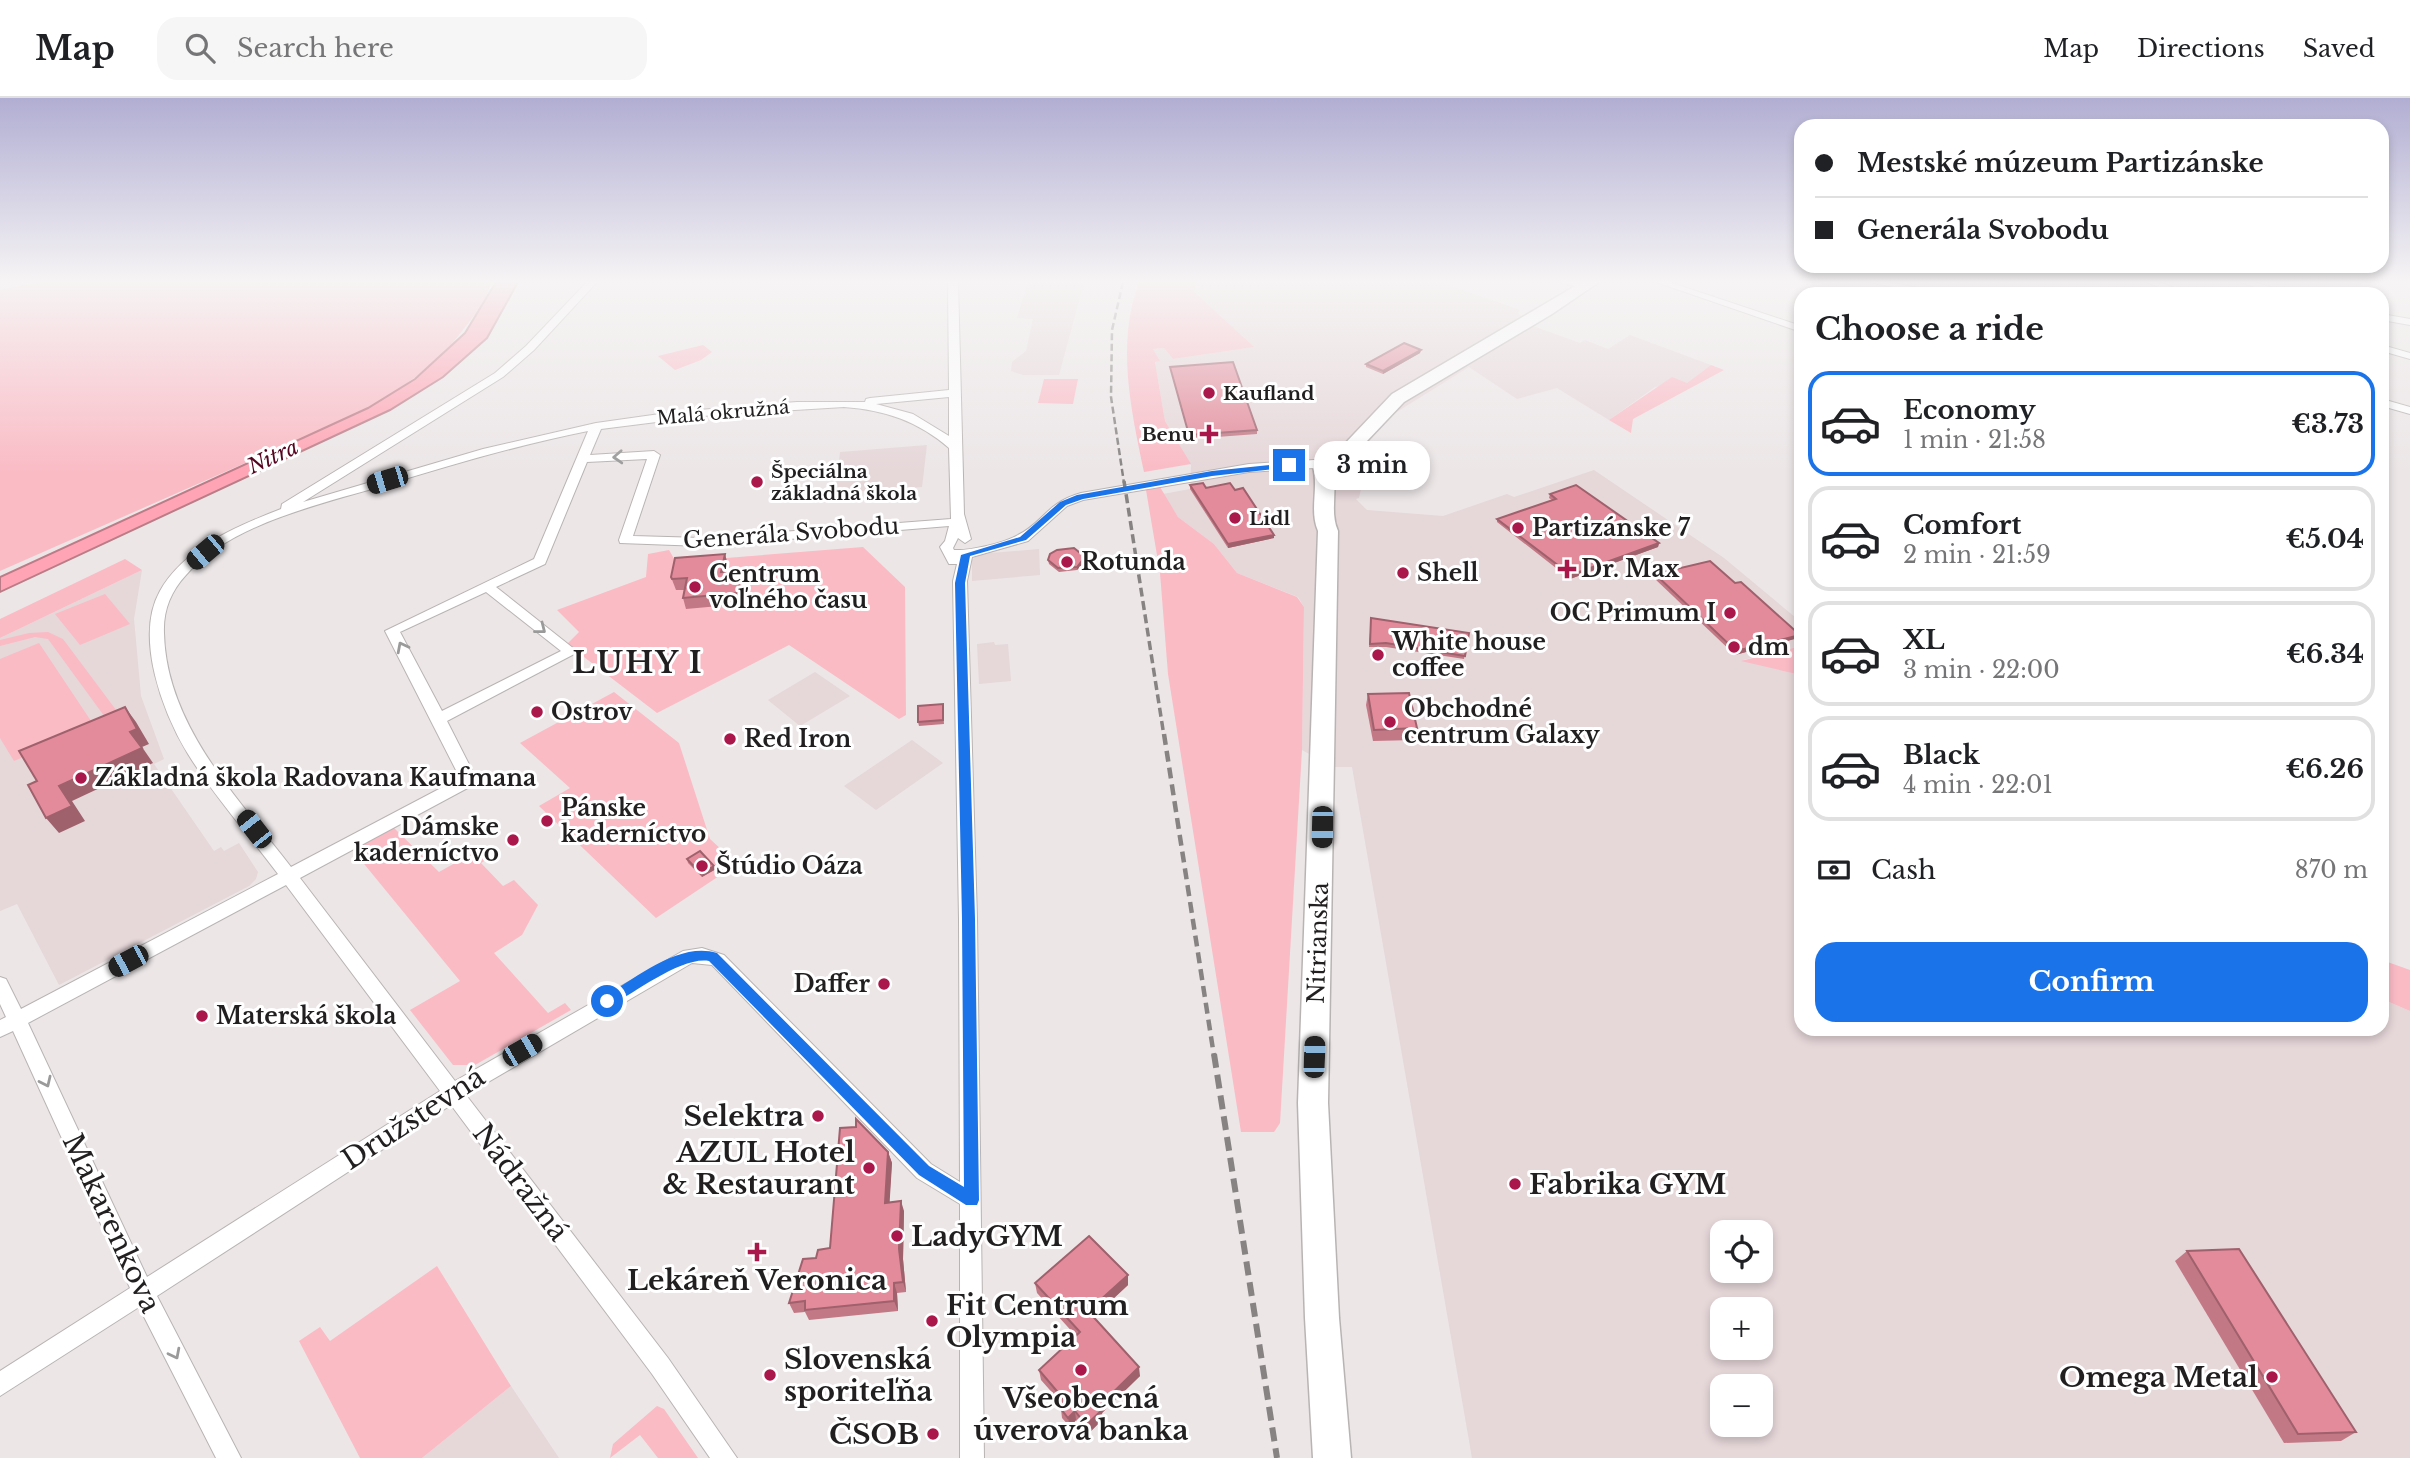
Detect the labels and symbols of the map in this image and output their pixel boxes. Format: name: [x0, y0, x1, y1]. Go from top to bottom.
place label: Kaufland: [1223, 382, 1314, 405]
marker: Kaufland: [1201, 385, 1217, 401]
street label: Malá okružná: [656, 395, 791, 430]
place label: Benu: [1141, 423, 1196, 446]
marker: Benu: [1201, 426, 1217, 442]
water label: Nitra: [242, 434, 303, 480]
callout: 3 min: [1314, 440, 1429, 490]
one-way arrow: [613, 449, 624, 464]
route end: [1273, 449, 1305, 481]
place label: Špeciálna základná škola: [771, 460, 917, 505]
car: [364, 464, 411, 496]
marker: Špeciálna základná škola: [749, 474, 765, 490]
place label: Lidl: [1249, 507, 1290, 530]
marker: Lidl: [1227, 510, 1243, 526]
street label: Generála Svobodu: [682, 511, 900, 555]
place label: Partizánske 7: [1532, 514, 1691, 542]
marker: Partizánske 7: [1510, 520, 1526, 536]
car: [183, 530, 228, 574]
place label: Rotunda: [1081, 548, 1186, 576]
marker: Rotunda: [1059, 554, 1075, 570]
place label: Dr. Max: [1581, 555, 1680, 583]
place label: Shell: [1417, 559, 1478, 587]
place label: Centrum voľného času: [709, 560, 868, 614]
marker: Dr. Max: [1559, 561, 1575, 577]
marker: Shell: [1395, 565, 1411, 581]
marker: Centrum voľného času: [687, 579, 703, 595]
place label: OC Primum I: [1550, 599, 1716, 627]
marker: OC Primum I: [1722, 605, 1738, 621]
one-way arrow: [534, 621, 546, 634]
place label: White house coffee: [1391, 628, 1546, 682]
place label: dm: [1748, 633, 1790, 661]
marker: dm: [1726, 639, 1742, 655]
one-way arrow: [396, 642, 410, 654]
district label: LUHY I: [572, 644, 704, 681]
marker: White house coffee: [1370, 647, 1386, 663]
place label: Obchodné centrum Galaxy: [1404, 695, 1601, 749]
place label: Ostrov: [551, 698, 633, 726]
marker: Ostrov: [529, 704, 545, 720]
marker: Obchodné centrum Galaxy: [1382, 714, 1398, 730]
place label: Red Iron: [744, 725, 852, 753]
marker: Red Iron: [722, 731, 738, 747]
place label: Základná škola Radovana Kaufmana: [95, 764, 536, 792]
marker: Základná škola Radovana Kaufmana: [73, 770, 89, 786]
place label: Pánske kaderníctvo: [561, 794, 706, 848]
car: [233, 806, 276, 852]
car: [1312, 806, 1333, 848]
place label: Dámske kaderníctvo: [354, 813, 499, 867]
marker: Pánske kaderníctvo: [539, 813, 555, 829]
marker: Dámske kaderníctvo: [505, 832, 521, 848]
place label: Štúdio Oáza: [716, 850, 863, 880]
marker: Štúdio Oáza: [694, 858, 710, 874]
street label: Nitrianska: [1302, 881, 1334, 1004]
car: [105, 942, 152, 980]
place label: Daffer: [793, 970, 871, 998]
marker: Daffer: [876, 976, 892, 992]
route start: [591, 985, 623, 1017]
place label: Materská škola: [216, 1002, 396, 1030]
marker: Materská škola: [194, 1008, 210, 1024]
car: [499, 1030, 546, 1070]
car: [1303, 1036, 1326, 1078]
street label: Družstevná: [335, 1059, 492, 1178]
one-way arrow: [38, 1075, 52, 1087]
place label: Selektra: [683, 1099, 804, 1134]
marker: Selektra: [810, 1108, 826, 1124]
street label: Nádražná: [465, 1117, 576, 1248]
street label: Makarenkova: [55, 1128, 168, 1319]
place label: AZUL Hotel & Restaurant: [663, 1135, 855, 1202]
marker: AZUL Hotel & Restaurant: [861, 1160, 877, 1176]
place label: Fabrika GYM: [1529, 1167, 1726, 1202]
marker: Fabrika GYM: [1507, 1176, 1523, 1192]
place label: LadyGYM: [911, 1219, 1063, 1254]
marker: LadyGYM: [889, 1228, 905, 1244]
marker: Lekáreň Veronica: [749, 1244, 765, 1260]
place label: Lekáreň Veronica: [627, 1263, 887, 1298]
place label: Fit Centrum Olympia: [946, 1288, 1129, 1355]
marker: Fit Centrum Olympia: [924, 1313, 940, 1329]
place label: Slovenská sporiteľňa: [784, 1342, 933, 1409]
one-way arrow: [167, 1347, 180, 1359]
place label: Omega Metal: [2059, 1360, 2258, 1395]
marker: Všeobecná úverová banka: [1073, 1362, 1089, 1378]
marker: Slovenská sporiteľňa: [762, 1367, 778, 1383]
marker: Omega Metal: [2264, 1369, 2280, 1385]
place label: Všeobecná úverová banka: [974, 1381, 1188, 1448]
place label: ČSOB: [829, 1417, 919, 1452]
marker: ČSOB: [925, 1426, 941, 1442]

